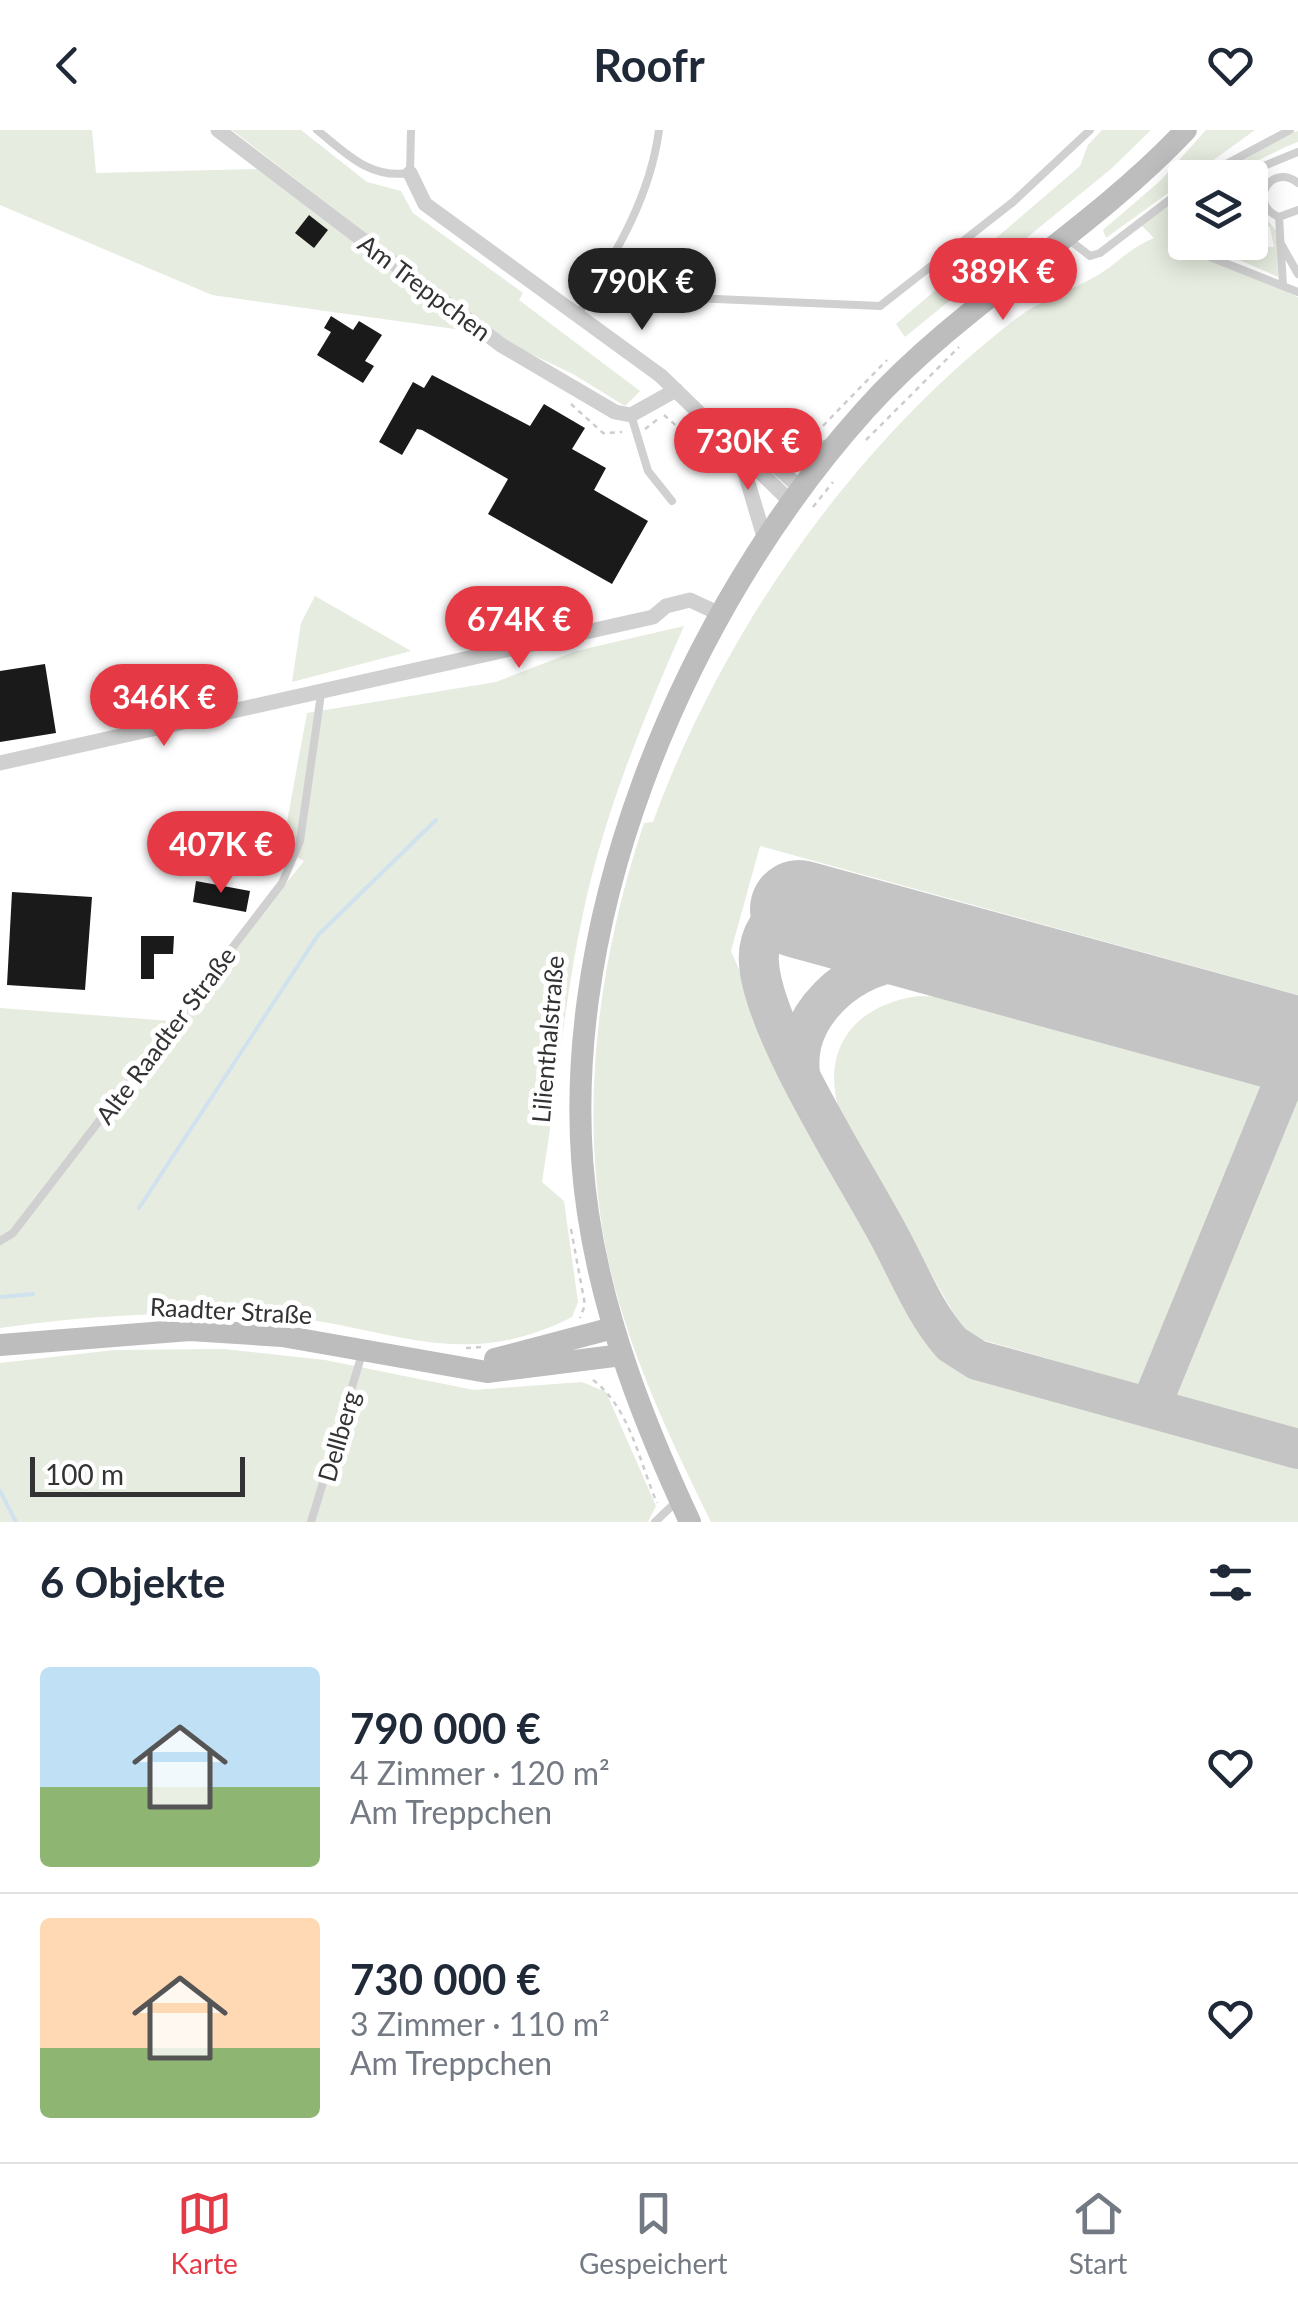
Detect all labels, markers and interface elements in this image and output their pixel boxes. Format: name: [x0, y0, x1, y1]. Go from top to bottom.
icon: back: [40, 38, 95, 93]
text: Roofr: [593, 38, 705, 92]
icon: heart: [1203, 38, 1258, 93]
map controls: [1168, 160, 1268, 260]
button: layers: [1168, 160, 1268, 260]
street label: Am Treppchen: [353, 227, 497, 347]
pin: 389K €: [922, 238, 1084, 323]
pin: 790K €: [561, 248, 723, 333]
text: 389K €: [951, 251, 1055, 290]
text: 790K €: [590, 261, 694, 300]
pin: 730K €: [667, 408, 829, 493]
text: 730K €: [696, 421, 800, 460]
pin: 674K €: [438, 586, 600, 671]
text: 674K €: [467, 599, 571, 638]
pin: 346K €: [83, 664, 245, 749]
text: 346K €: [112, 677, 216, 716]
pin: 407K €: [140, 811, 302, 896]
text: 407K €: [169, 824, 273, 863]
street label: Alte Raadter Straße: [89, 941, 241, 1129]
street label: Lilienthalstraße: [525, 954, 569, 1124]
street label: Raadter Straße: [149, 1291, 313, 1329]
street label: Dellberg: [311, 1387, 365, 1485]
scale bar: [30, 1452, 245, 1496]
text: 100 m: [45, 1457, 124, 1491]
icon: filters: [1203, 1555, 1258, 1610]
text: 6 Objekte: [40, 1557, 225, 1607]
text: 790 000 €: [350, 1703, 541, 1753]
icon: home: [120, 1707, 240, 1827]
icon: heart: [1203, 1740, 1258, 1795]
text: 4 Zimmer · 120 m²: [350, 1753, 610, 1792]
text: Am Treppchen: [350, 1792, 552, 1831]
text: 730 000 €: [350, 1954, 541, 2004]
icon: home: [120, 1958, 240, 2078]
icon: heart: [1203, 1991, 1258, 2046]
text: 3 Zimmer · 110 m²: [350, 2004, 610, 2043]
text: Am Treppchen: [350, 2043, 552, 2082]
tab: Karte: [171, 2186, 238, 2280]
tab: Gespeichert: [579, 2186, 727, 2280]
tab: Start: [1069, 2186, 1127, 2280]

